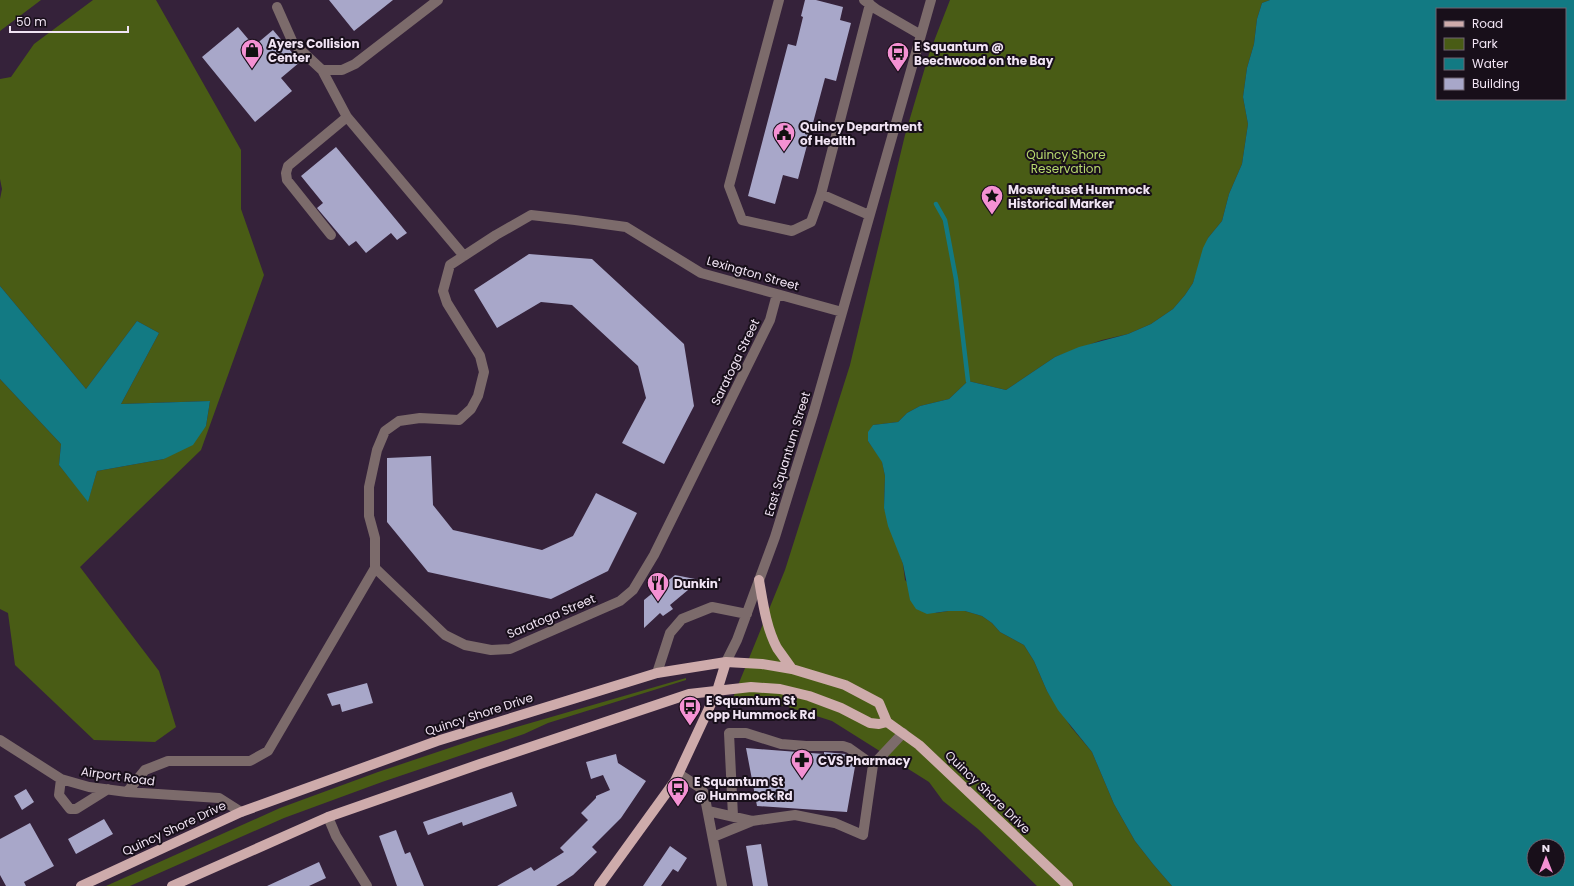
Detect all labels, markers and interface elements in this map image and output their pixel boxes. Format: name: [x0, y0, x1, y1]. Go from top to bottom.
scale bar: [10, 8, 128, 34]
legend: [1436, 8, 1566, 100]
text: 50 m: [16, 13, 47, 30]
text: Road: [1472, 15, 1503, 32]
place label: Ayers Collision Center: [268, 35, 360, 66]
text: Park: [1472, 35, 1499, 52]
shop icon: Ayers Collision Center: [239, 37, 265, 70]
place label: E Squantum @ Beechwood on the Bay: [914, 38, 1054, 69]
bus stop icon: E Squantum @ Beechwood on the Bay: [885, 40, 911, 73]
text: Water: [1472, 55, 1509, 72]
text: Building: [1472, 75, 1520, 92]
place label: Quincy Department of Health: [800, 118, 922, 149]
public building icon: Quincy Department of Health: [771, 120, 797, 153]
park label: Quincy Shore Reservation: [1026, 146, 1106, 177]
place label: Moswetuset Hummock Historical Marker: [1008, 181, 1151, 212]
place icon: Moswetuset Hummock Historical Marker: [979, 183, 1005, 216]
street label: Lexington Street: [705, 252, 801, 294]
street label: Saratoga Street: [707, 316, 763, 408]
street label: East Squantum Street: [760, 390, 814, 518]
restaurant icon: Dunkin': [645, 570, 671, 603]
place label: Dunkin': [674, 575, 721, 592]
street label: Saratoga Street: [504, 590, 598, 642]
street label: Quincy Shore Drive: [423, 689, 535, 739]
place label: E Squantum St opp Hummock Rd: [706, 692, 816, 723]
bus stop icon: E Squantum St opp Hummock Rd: [677, 694, 703, 727]
pharmacy icon: CVS Pharmacy: [789, 747, 815, 780]
street label: Quincy Shore Drive: [942, 747, 1034, 837]
place label: CVS Pharmacy: [818, 752, 911, 769]
street label: Airport Road: [80, 762, 156, 790]
place label: E Squantum St @ Hummock Rd: [694, 773, 793, 804]
bus stop icon: E Squantum St @ Hummock Rd: [665, 775, 691, 808]
street label: Quincy Shore Drive: [119, 796, 229, 860]
north arrow: [1526, 838, 1566, 878]
text: N: [1542, 840, 1550, 856]

